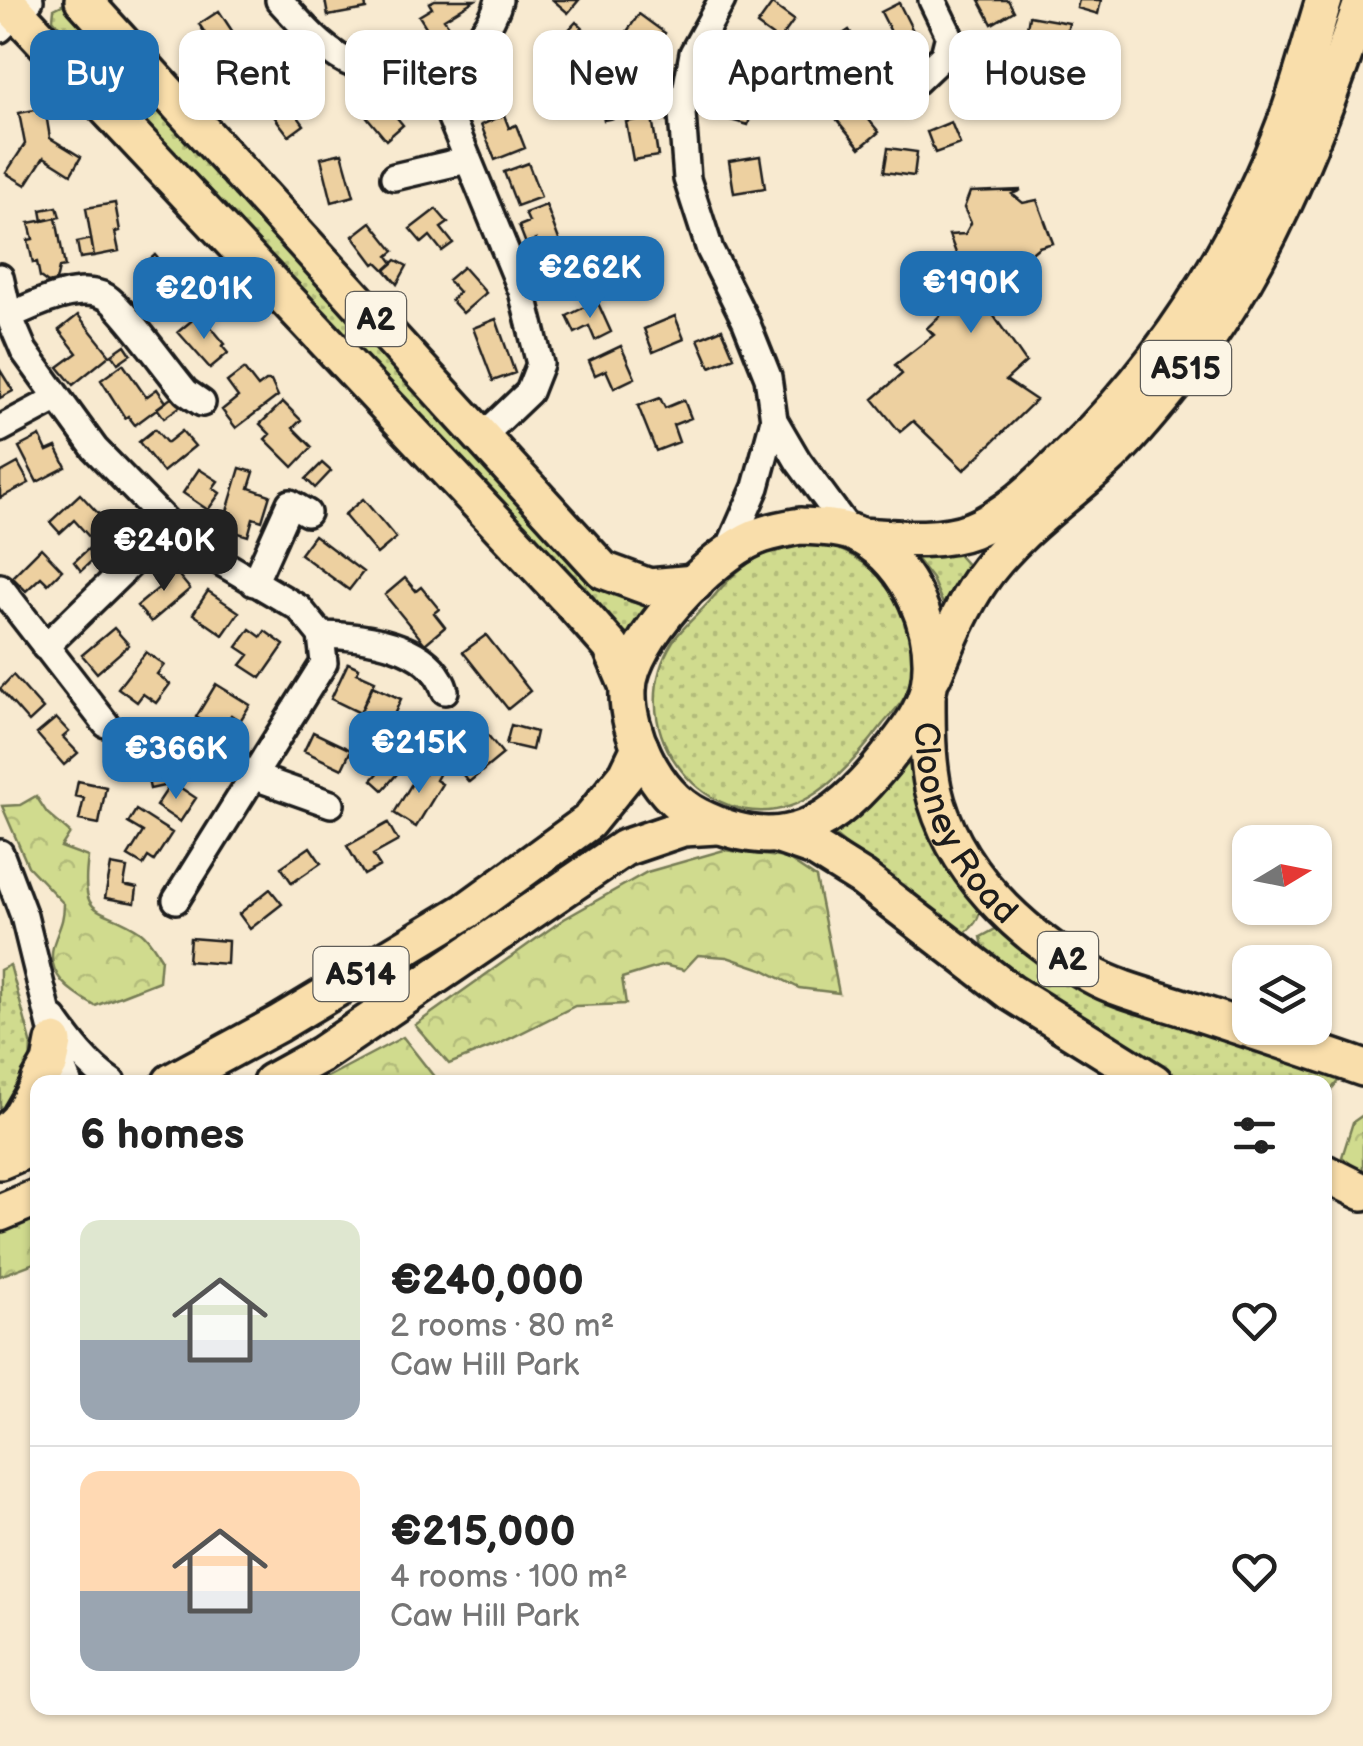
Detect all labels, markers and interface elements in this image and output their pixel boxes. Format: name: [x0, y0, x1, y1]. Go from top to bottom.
chip: Buy: [30, 30, 159, 120]
chip: Rent: [179, 30, 325, 120]
chip: Filters: [345, 30, 513, 120]
chip: New: [533, 30, 673, 120]
chip: Apartment: [693, 30, 929, 120]
chip: House: [949, 30, 1121, 120]
pin: €262K: [520, 236, 660, 321]
text: €262K: [538, 249, 642, 288]
pin: €190K: [901, 251, 1041, 336]
pin: €201K: [134, 257, 274, 342]
text: €190K: [922, 264, 1020, 303]
text: €201K: [155, 270, 253, 309]
road number: A2: [346, 292, 406, 346]
road number: A515: [1141, 341, 1231, 395]
pin: €240K: [94, 509, 234, 594]
text: €240K: [113, 522, 215, 561]
pin: €215K: [349, 711, 489, 796]
pin: €366K: [106, 717, 246, 802]
street label: Clooney Road: [904, 721, 1026, 933]
text: €215K: [371, 724, 467, 763]
text: €366K: [124, 730, 228, 769]
north arrow: [1232, 825, 1332, 925]
map controls: [1232, 825, 1332, 1045]
road number: A2: [1038, 932, 1098, 986]
button: layers: [1232, 945, 1332, 1045]
road number: A514: [314, 947, 408, 1001]
icon: filters: [1227, 1108, 1282, 1163]
text: 6 homes: [80, 1110, 244, 1161]
text: €240,000: [390, 1256, 584, 1307]
icon: home: [160, 1260, 280, 1380]
icon: heart: [1227, 1293, 1282, 1348]
text: 2 rooms · 80 m²: [390, 1307, 614, 1346]
text: Caw Hill Park: [390, 1346, 579, 1385]
text: €215,000: [390, 1507, 576, 1558]
icon: home: [160, 1511, 280, 1631]
icon: heart: [1227, 1544, 1282, 1599]
text: 4 rooms · 100 m²: [390, 1558, 628, 1597]
text: Caw Hill Park: [390, 1597, 579, 1636]

